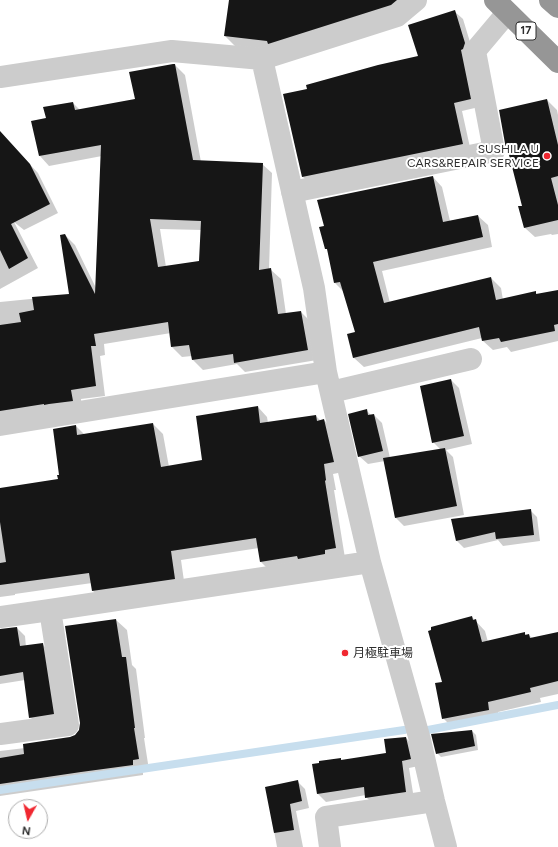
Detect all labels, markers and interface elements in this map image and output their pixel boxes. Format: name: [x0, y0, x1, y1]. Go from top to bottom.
road number: 17: [516, 22, 536, 40]
place label: SUSHILA U CARS&REPAIR SERVICE: [407, 142, 539, 170]
marker: SUSHILA U CARS&REPAIR SERVICE: [542, 151, 552, 161]
place label: 月極駐車場: [353, 646, 413, 660]
marker: 月極駐車場: [340, 648, 350, 658]
north arrow: [8, 799, 48, 839]
text: N: [21, 823, 32, 837]

